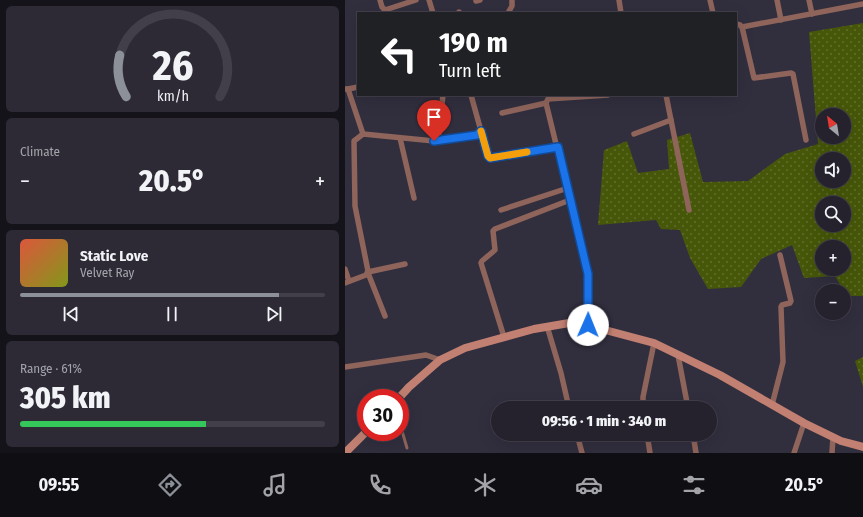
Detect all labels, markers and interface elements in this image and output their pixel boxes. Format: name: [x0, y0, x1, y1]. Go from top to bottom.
text: 190 m: [439, 26, 508, 59]
icon: left: [373, 28, 425, 80]
text: 26: [151, 41, 193, 91]
text: Turn left: [439, 60, 501, 82]
text: km/h: [157, 87, 188, 104]
pin: [417, 100, 451, 141]
icon: arrive: [423, 106, 445, 128]
north arrow: [815, 108, 851, 144]
map controls: [815, 108, 851, 320]
text: Climate: [20, 144, 60, 159]
button: sound: [815, 152, 851, 188]
text: 20.5°: [139, 163, 206, 199]
text: −: [20, 168, 30, 195]
text: +: [315, 168, 325, 195]
button: search: [815, 196, 851, 232]
button: +: [815, 240, 851, 276]
text: Static Love: [80, 247, 148, 265]
text: Velvet Ray: [80, 265, 134, 280]
button: −: [815, 284, 851, 320]
icon: previous: [60, 303, 82, 325]
icon: pause: [161, 303, 183, 325]
icon: next: [263, 303, 285, 325]
position arrow: [567, 304, 609, 346]
text: Range · 61%: [20, 361, 82, 376]
text: 305 km: [20, 380, 111, 416]
speed limit sign: 30: [357, 389, 409, 441]
text: 09:56 · 1 min · 340 m: [542, 412, 666, 430]
icon: directions: [156, 471, 184, 499]
icon: music: [261, 471, 289, 499]
icon: phone: [366, 471, 394, 499]
icon: climate: [471, 471, 499, 499]
icon: car: [575, 471, 603, 499]
icon: filters: [680, 471, 708, 499]
text: 09:55: [38, 474, 79, 496]
text: 20.5°: [785, 474, 824, 496]

